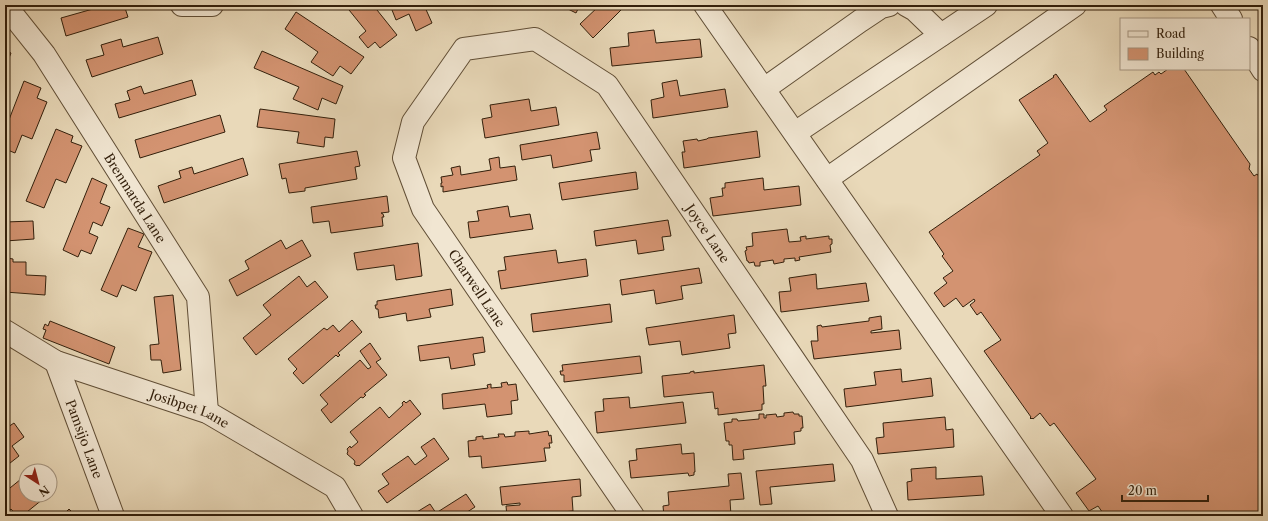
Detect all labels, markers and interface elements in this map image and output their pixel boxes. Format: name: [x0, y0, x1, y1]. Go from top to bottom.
legend: [1120, 18, 1250, 70]
text: Road: [1156, 26, 1186, 41]
text: Building: [1156, 46, 1204, 61]
street label: Brenmarda Lane: [101, 150, 170, 246]
street label: Joyce Lane: [681, 199, 733, 266]
street label: Charwell Lane: [445, 246, 509, 330]
street label: Josibpet Lane: [146, 385, 232, 431]
street label: Pamsijo Lane: [63, 397, 106, 481]
north arrow: [18, 463, 58, 503]
scale bar: [1122, 477, 1208, 503]
text: N: [36, 483, 52, 500]
text: 20 m: [1128, 483, 1157, 498]

